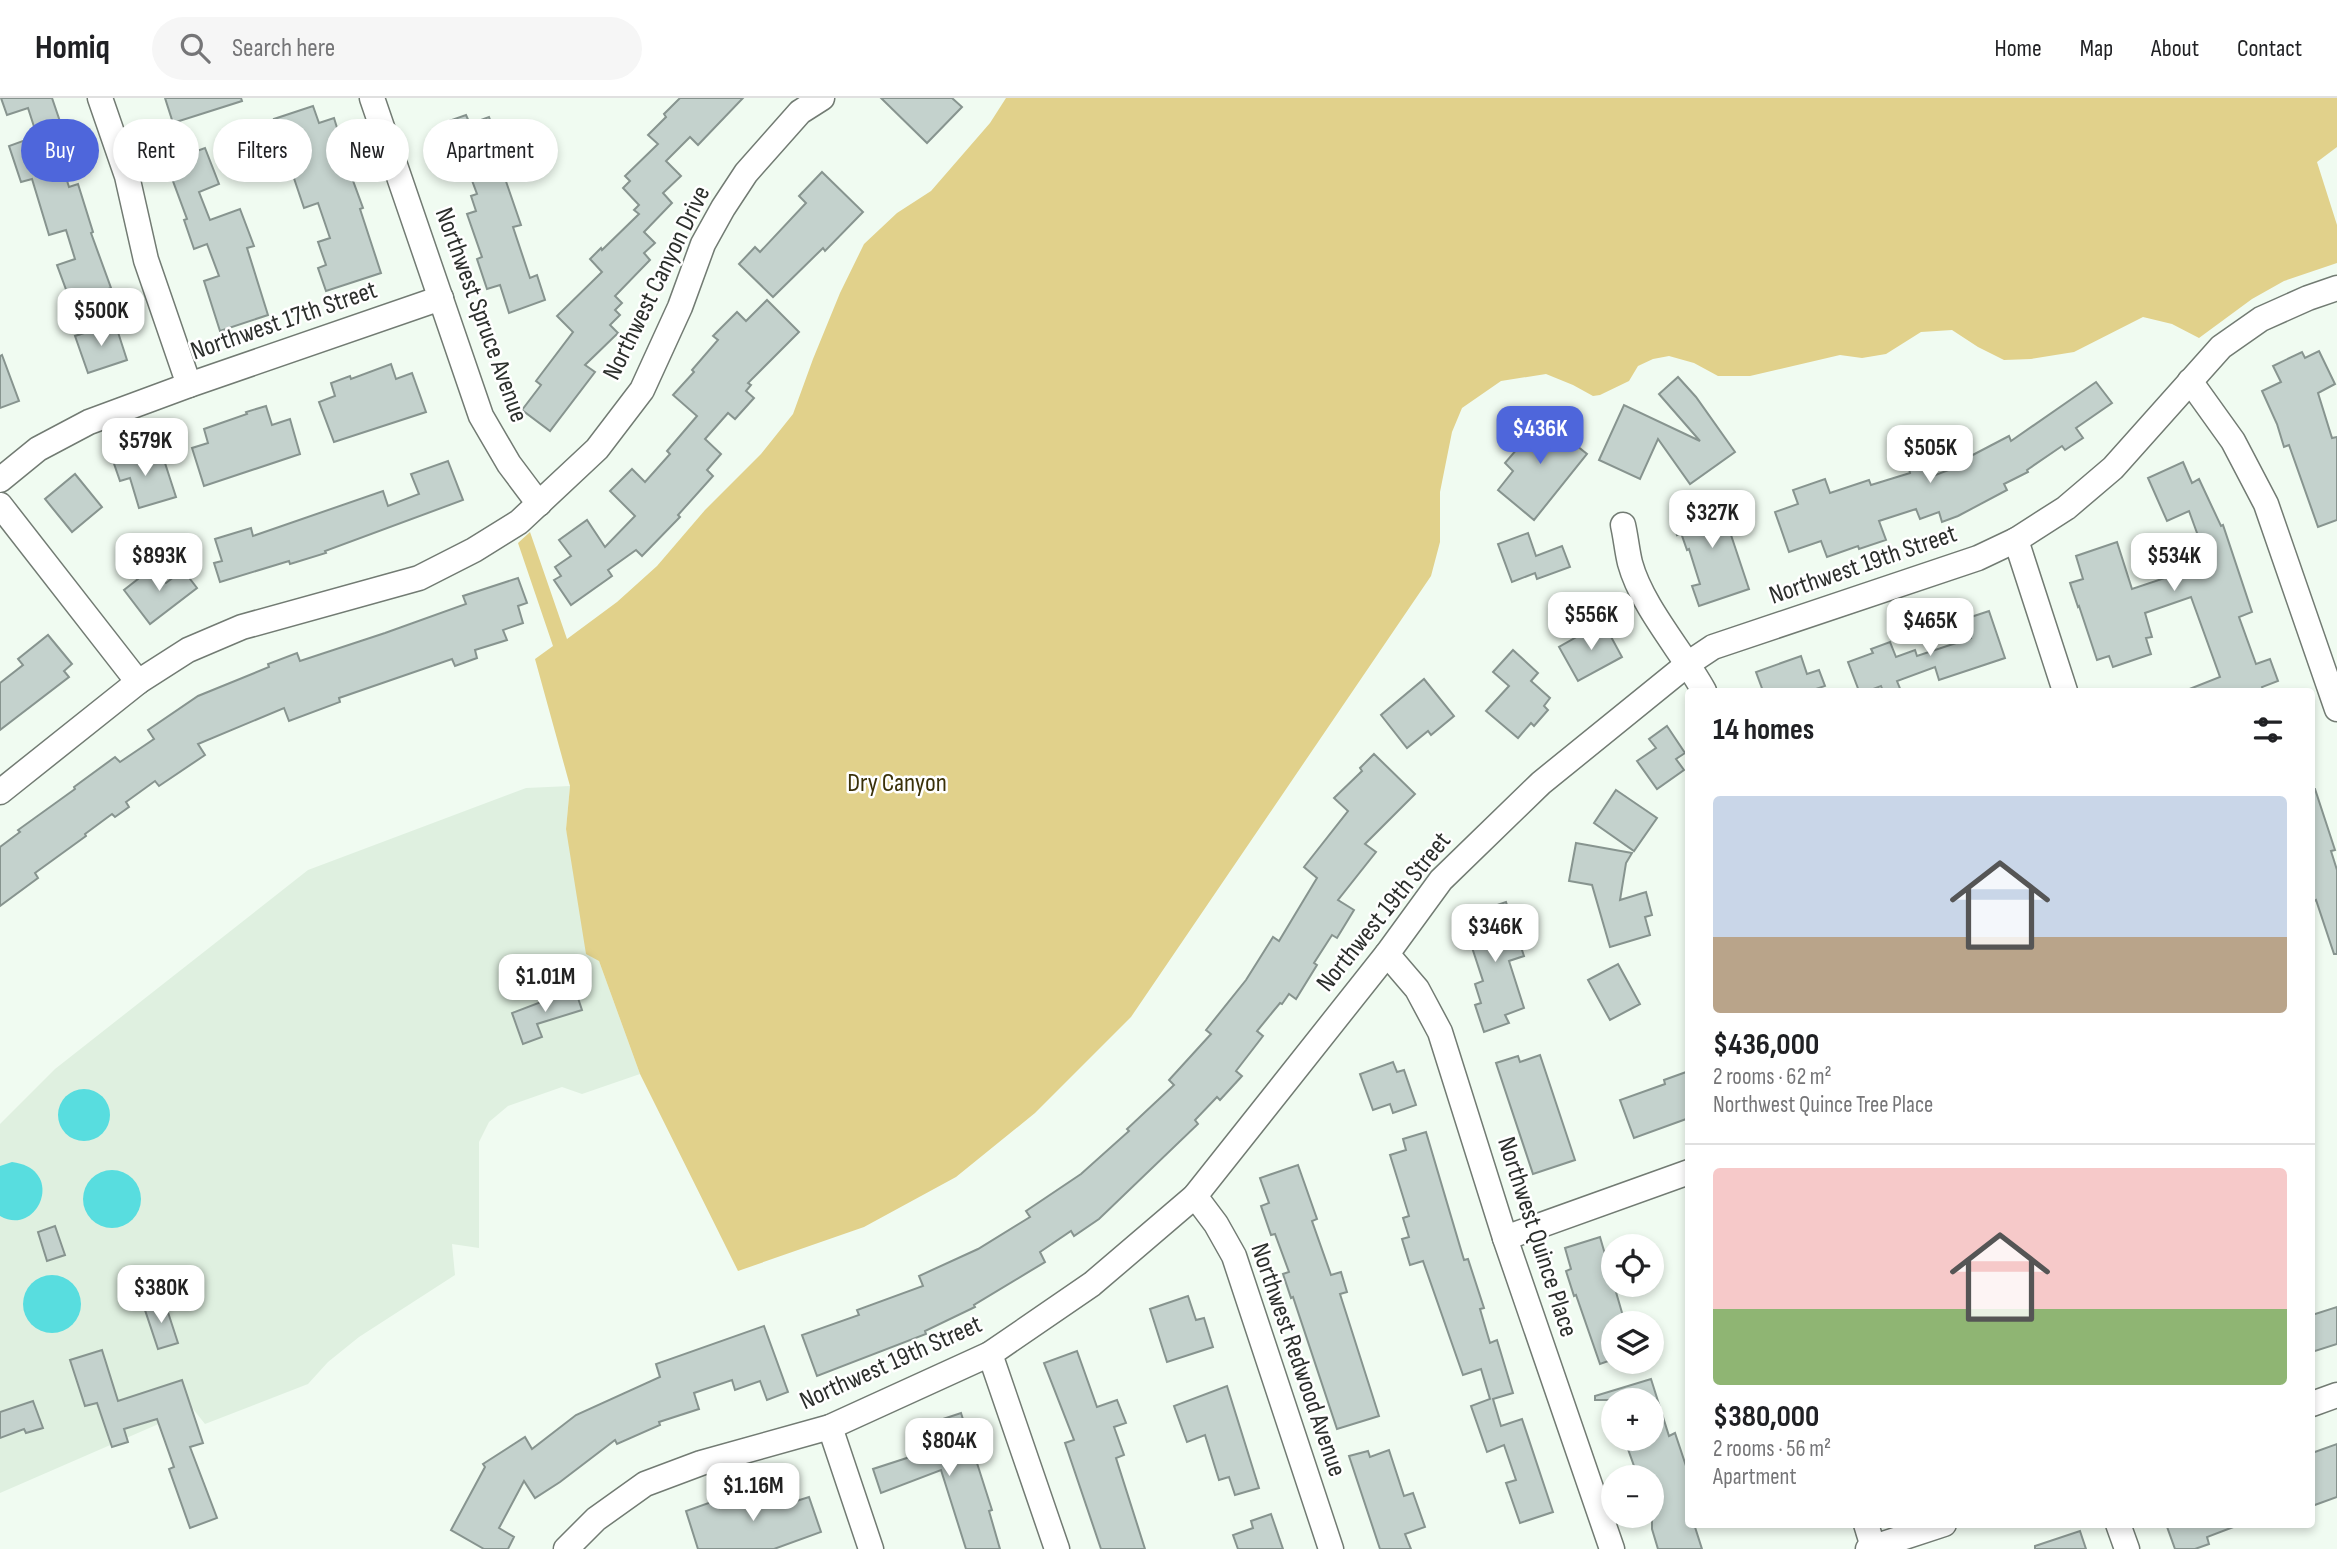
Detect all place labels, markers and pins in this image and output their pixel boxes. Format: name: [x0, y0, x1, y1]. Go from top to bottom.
pin: $500K: [52, 288, 150, 348]
pin: $436K: [1491, 406, 1589, 466]
pin: $579K: [96, 418, 194, 478]
pin: $505K: [1881, 426, 1979, 485]
pin: $327K: [1663, 490, 1761, 550]
pin: $893K: [110, 533, 208, 593]
pin: $534K: [2125, 533, 2223, 593]
pin: $556K: [1542, 592, 1640, 652]
pin: $465K: [1881, 598, 1979, 658]
pin: $346K: [1446, 904, 1544, 964]
pin: $1.01M: [488, 954, 602, 1014]
pin: $380K: [112, 1266, 210, 1325]
pin: $804K: [900, 1418, 998, 1478]
pin: $1.16M: [696, 1464, 810, 1523]

